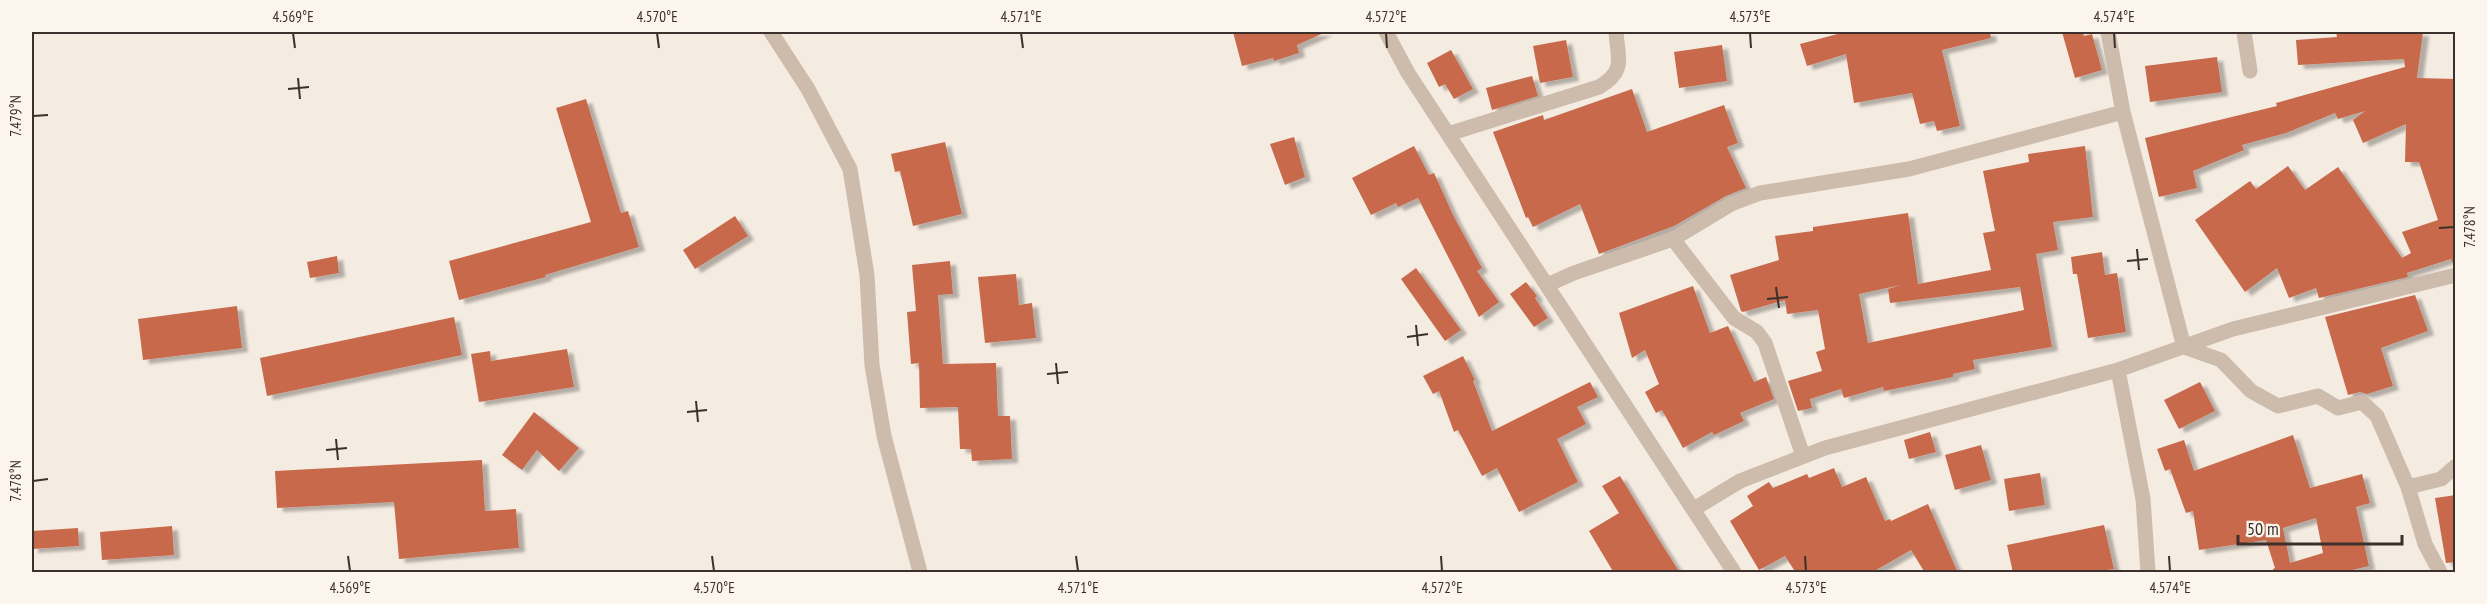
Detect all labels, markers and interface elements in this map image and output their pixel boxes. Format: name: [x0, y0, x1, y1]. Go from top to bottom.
text: 4.569°E: [272, 7, 314, 26]
text: 4.570°E: [636, 7, 678, 26]
text: 4.571°E: [1000, 7, 1042, 26]
text: 4.572°E: [1365, 7, 1407, 26]
text: 4.573°E: [1729, 7, 1771, 26]
text: 4.574°E: [2093, 7, 2135, 26]
text: 7.479°N: [6, 95, 25, 137]
text: 7.478°N: [2460, 206, 2479, 248]
text: 7.478°N: [6, 460, 25, 502]
scale bar: [2238, 508, 2402, 546]
text: 50 m: [2247, 517, 2279, 540]
text: 4.569°E: [329, 578, 371, 597]
text: 4.570°E: [693, 578, 735, 597]
text: 4.571°E: [1057, 578, 1099, 597]
text: 4.572°E: [1421, 578, 1463, 597]
text: 4.573°E: [1785, 578, 1827, 597]
text: 4.574°E: [2149, 578, 2191, 597]

